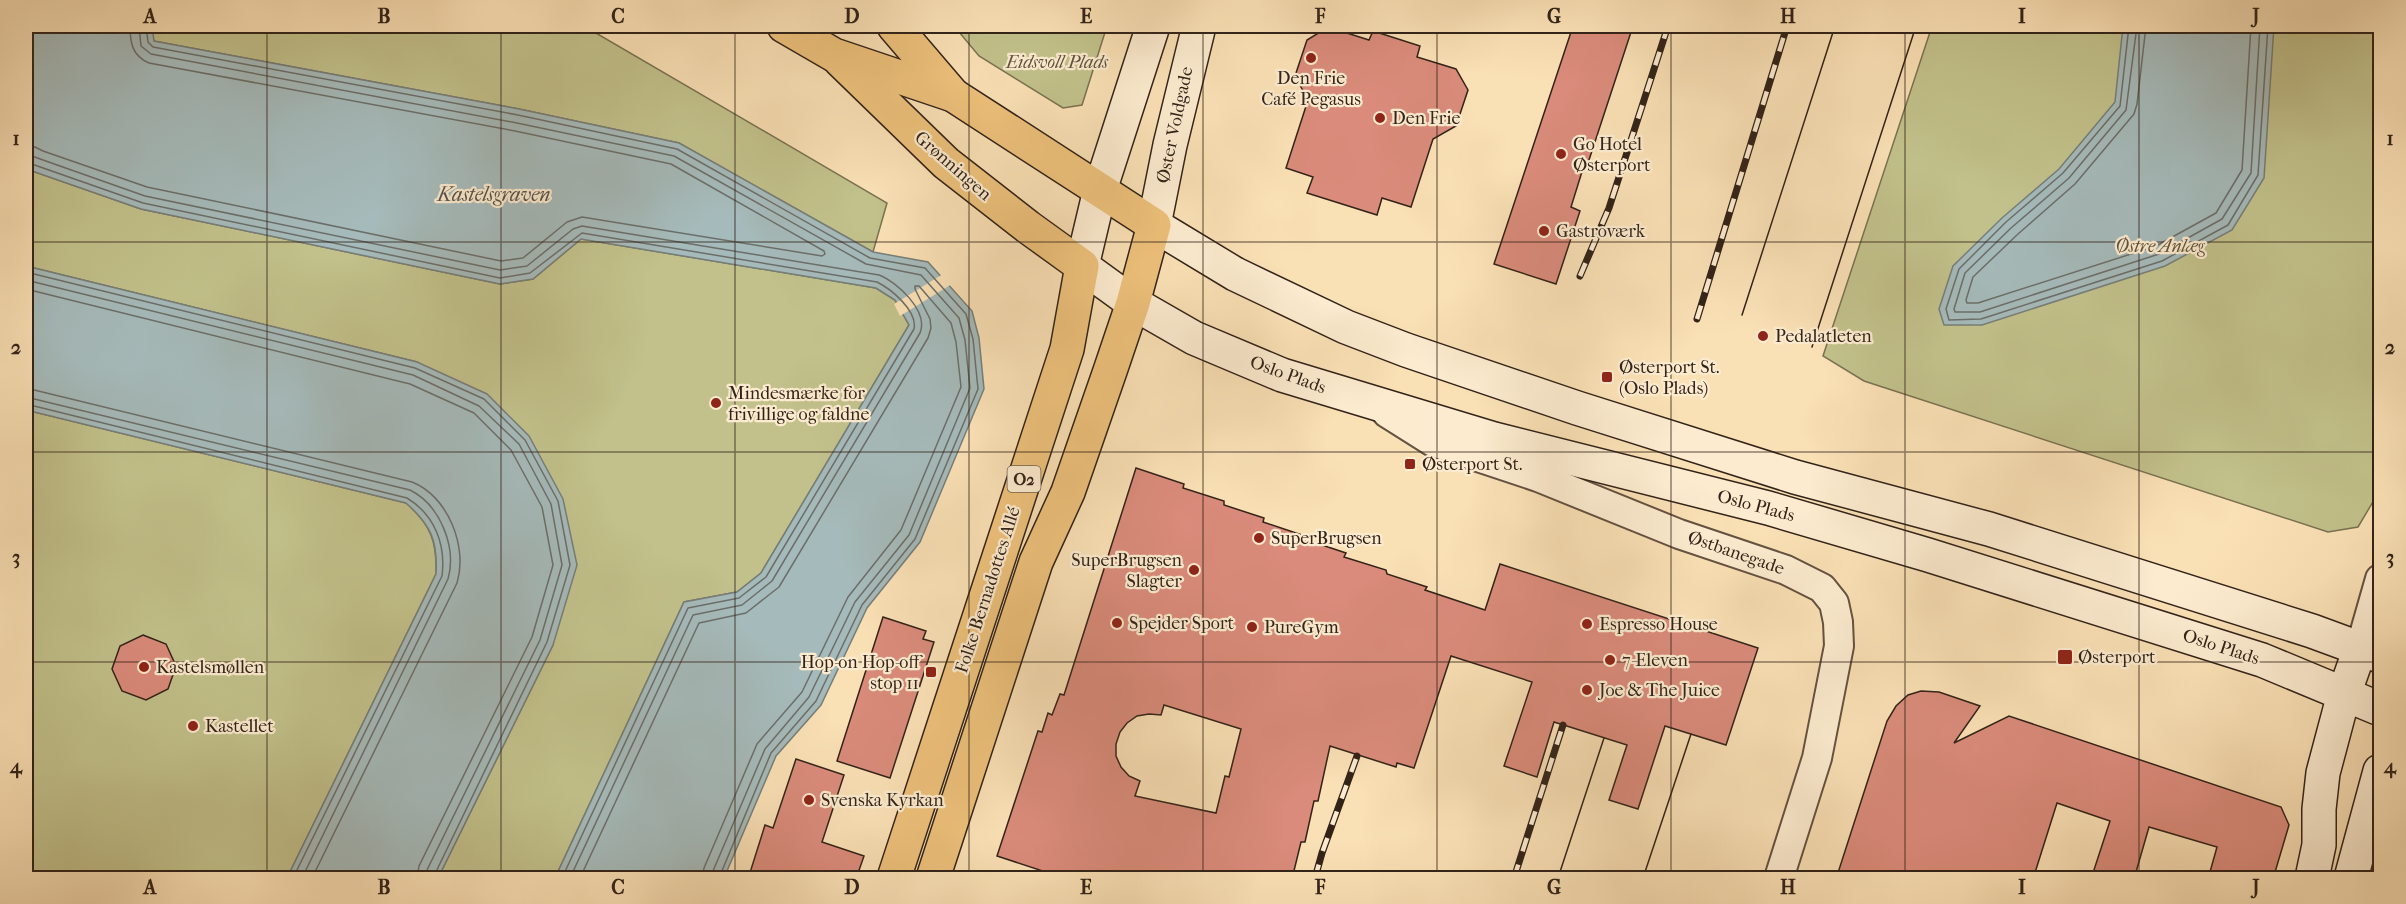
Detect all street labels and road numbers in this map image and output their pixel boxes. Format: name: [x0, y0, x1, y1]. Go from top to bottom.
street label: Øster Voldgade: [1152, 65, 1198, 185]
street label: Grønningen: [910, 127, 996, 205]
street label: Oslo Plads: [1247, 352, 1329, 399]
road number: O2: [1008, 466, 1040, 492]
street label: Oslo Plads: [1715, 486, 1797, 526]
street label: Folke Bernadottes Allé: [951, 504, 1025, 676]
street label: Østbanegade: [1685, 527, 1787, 579]
street label: Oslo Plads: [2180, 625, 2262, 669]

